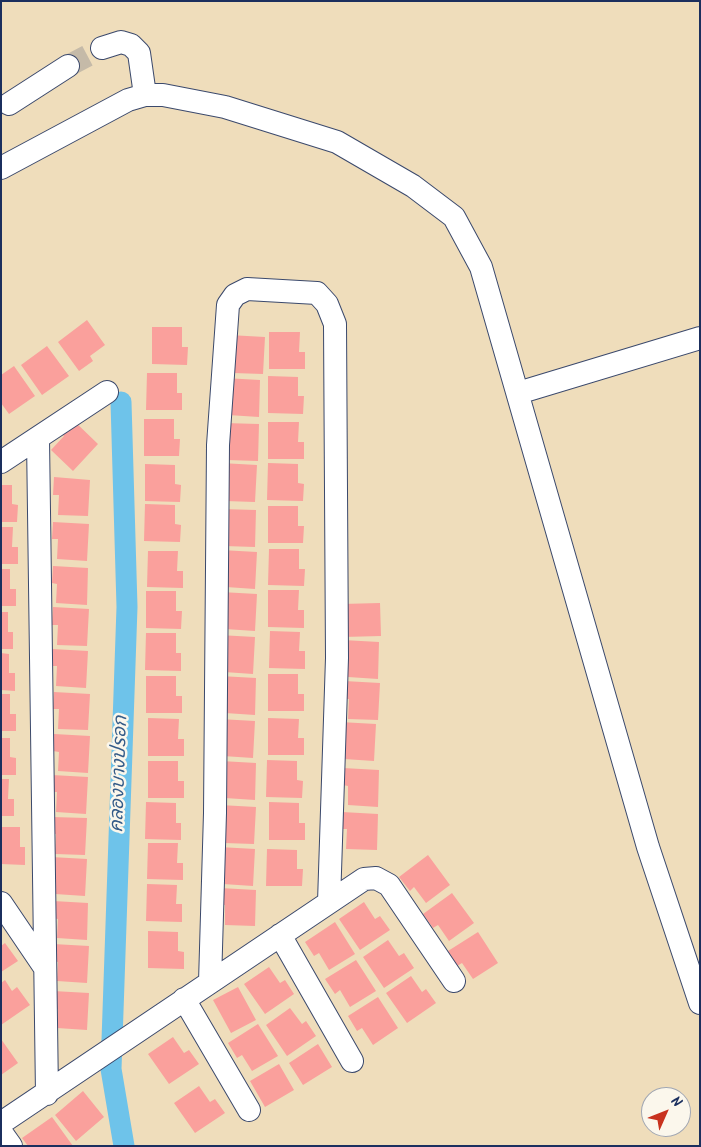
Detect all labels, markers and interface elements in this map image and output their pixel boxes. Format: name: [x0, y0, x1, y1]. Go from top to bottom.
water label: คลองบางปรอก: [108, 715, 134, 833]
north arrow: [641, 1087, 691, 1137]
text: N: [665, 1091, 687, 1113]

